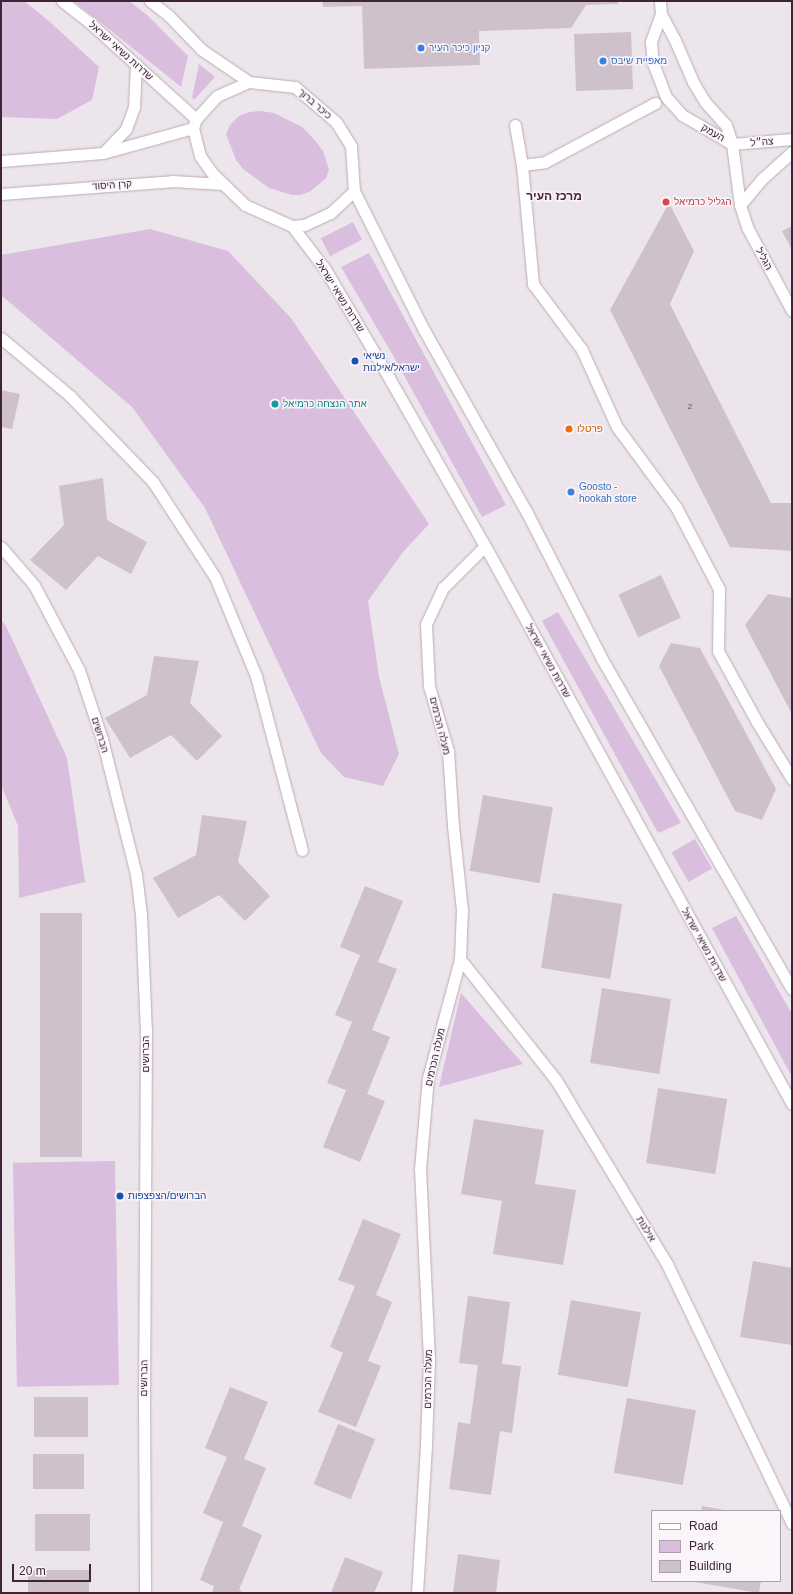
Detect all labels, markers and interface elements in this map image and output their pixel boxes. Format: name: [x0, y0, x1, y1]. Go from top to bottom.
street label: שדרות נשיאי ישראל: [86, 19, 156, 83]
place label: קניון כיכר העיר: [429, 42, 490, 54]
marker: קניון כיכר העיר: [416, 43, 426, 53]
place label: מאפיית שיבס: [611, 55, 667, 67]
marker: מאפיית שיבס: [598, 56, 608, 66]
street label: כיכר ברוך: [296, 86, 334, 122]
street label: העמק: [699, 122, 727, 144]
street label: צה״ל: [750, 135, 774, 149]
street label: קרן היסוד: [92, 178, 132, 192]
district label: מרכז העיר: [526, 190, 582, 204]
place label: הגליל כרמיאל: [674, 196, 731, 208]
marker: הגליל כרמיאל: [661, 197, 671, 207]
street label: הגליל: [753, 246, 775, 272]
street label: שדרות נשיאי ישראל: [313, 258, 367, 334]
place label: נשיאי ישראל/אילנות: [363, 349, 420, 372]
marker: נשיאי ישראל/אילנות: [350, 356, 360, 366]
place label: אתר הנצחה כרמיאל: [283, 398, 367, 410]
marker: אתר הנצחה כרמיאל: [270, 399, 280, 409]
house number: 2: [688, 402, 692, 412]
place label: פרטלו: [577, 423, 603, 435]
marker: פרטלו: [564, 424, 574, 434]
place label: Goosto - hookah store: [579, 480, 637, 504]
marker: Goosto - hookah store: [566, 487, 576, 497]
street label: שדרות נשיאי ישראל: [523, 622, 573, 700]
street label: מעלה הכרמים: [427, 696, 453, 756]
street label: הברושים: [89, 716, 111, 754]
street label: שדרות נשיאי ישראל: [679, 906, 729, 984]
street label: מעלה הכרמים: [422, 1027, 448, 1087]
street label: הברושים: [140, 1036, 152, 1072]
place label: הברושים/הצפצפות: [128, 1190, 206, 1202]
marker: הברושים/הצפצפות: [115, 1191, 125, 1201]
street label: אילנות: [634, 1214, 658, 1244]
street label: מעלה הכרמים: [421, 1349, 435, 1409]
street label: הברושים: [138, 1360, 150, 1396]
legend: [651, 1510, 781, 1582]
text: Road: [689, 1519, 718, 1533]
text: Park: [689, 1539, 714, 1553]
scale bar: [14, 1556, 93, 1582]
text: Building: [689, 1559, 732, 1573]
text: 20 m: [19, 1564, 46, 1578]

